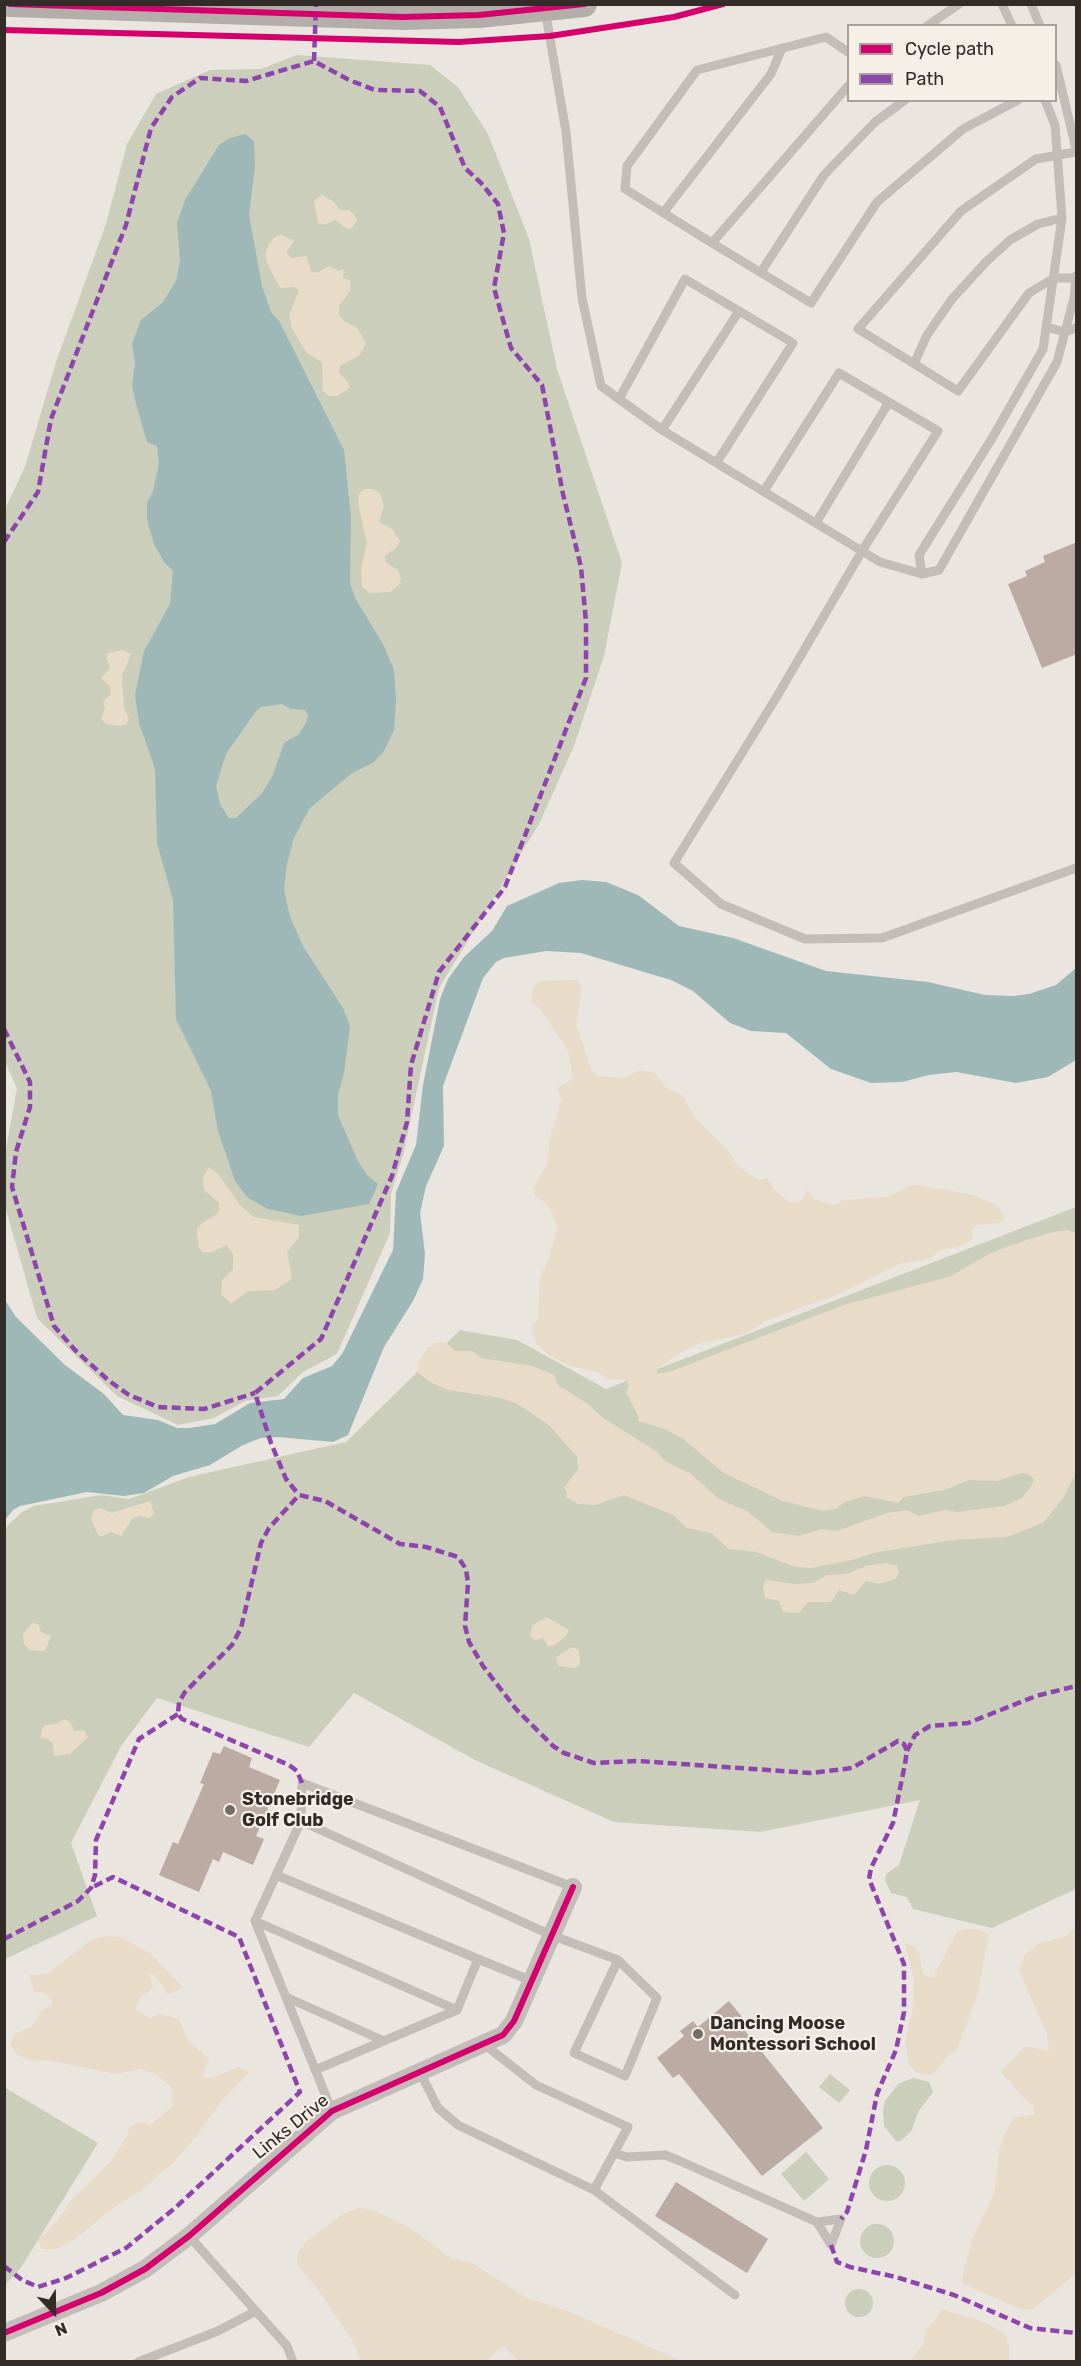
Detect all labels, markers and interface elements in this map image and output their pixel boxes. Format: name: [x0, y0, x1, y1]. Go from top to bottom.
legend: [847, 24, 1057, 102]
text: Cycle path: [905, 38, 994, 60]
text: Path: [905, 68, 944, 90]
place label: Stonebridge Golf Club: [242, 1789, 354, 1832]
marker: Stonebridge Golf Club: [223, 1803, 237, 1817]
place label: Dancing Moose Montessori School: [710, 2013, 876, 2056]
marker: Dancing Moose Montessori School: [691, 2027, 705, 2041]
street label: Links Drive: [249, 2090, 333, 2164]
north arrow: [24, 2282, 84, 2342]
text: N: [52, 2318, 70, 2340]

